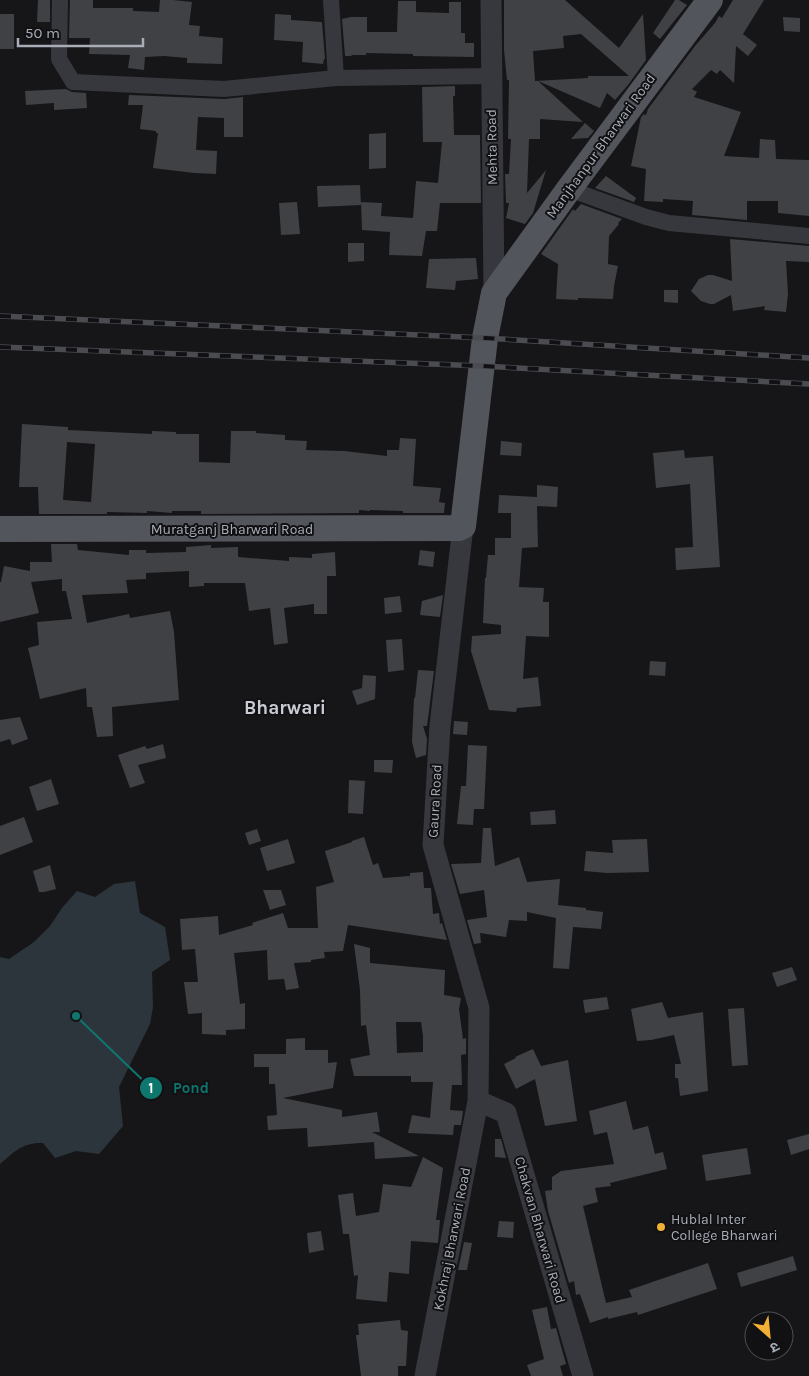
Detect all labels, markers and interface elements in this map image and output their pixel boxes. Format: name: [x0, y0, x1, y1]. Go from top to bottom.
scale bar: [18, 15, 142, 47]
text: 50 m: [25, 24, 60, 42]
street label: Manjhanpur Bharwari Road: [543, 70, 659, 222]
street label: Mehta Road: [483, 109, 501, 185]
street label: Muratganj Bharwari Road: [151, 521, 313, 538]
district label: Bharwari: [244, 697, 326, 719]
street label: Gaura Road: [425, 764, 445, 838]
callout: Pond: [139, 1073, 219, 1103]
text: 1: [148, 1079, 154, 1097]
text: Pond: [173, 1079, 209, 1097]
street label: Chakvan Bharwari Road: [511, 1155, 569, 1305]
street label: Kokhraj Bharwari Road: [430, 1166, 474, 1312]
place label: Hublal Inter College Bharwari: [671, 1211, 778, 1244]
marker: Hublal Inter College Bharwari: [655, 1221, 667, 1233]
north arrow: [744, 1311, 794, 1361]
text: उ: [766, 1338, 782, 1357]

